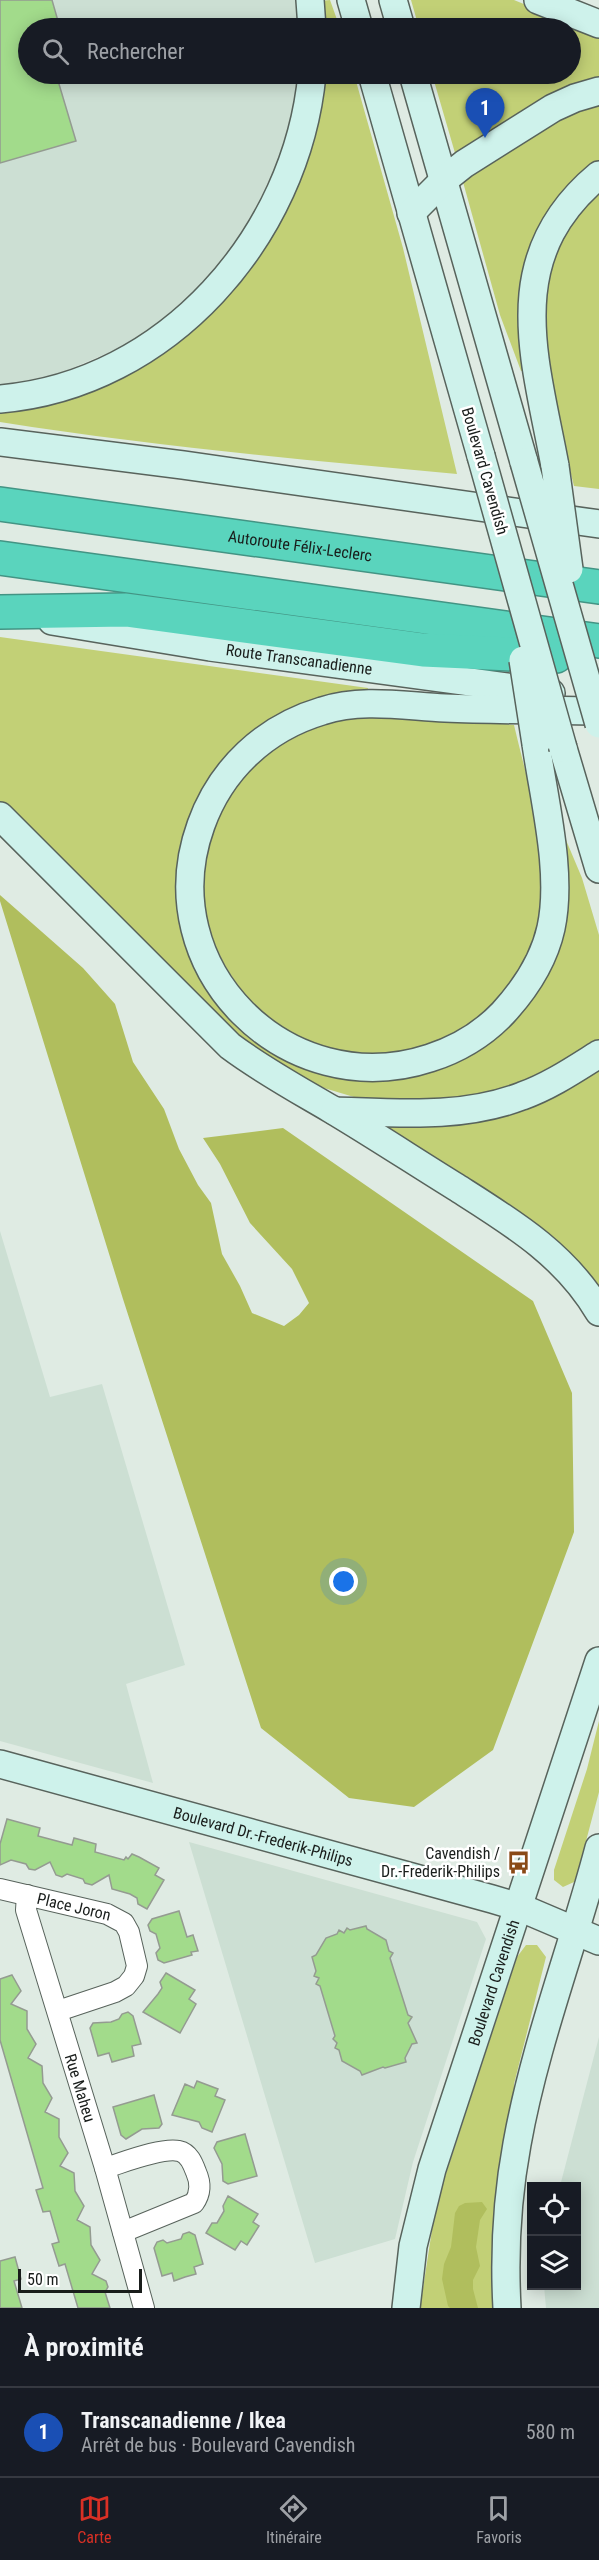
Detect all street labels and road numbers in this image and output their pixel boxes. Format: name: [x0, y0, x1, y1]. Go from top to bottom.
street label: Boulevard Cavendish: [458, 405, 512, 537]
street label: Autoroute Félix-Leclerc: [227, 526, 373, 565]
street label: Route Transcanadienne: [225, 640, 373, 678]
street label: Boulevard Dr.-Frederik-Philips: [171, 1803, 355, 1870]
street label: Place Joron: [35, 1889, 113, 1924]
street label: Boulevard Cavendish: [464, 1917, 523, 2048]
street label: Rue Maheu: [61, 2052, 100, 2124]

